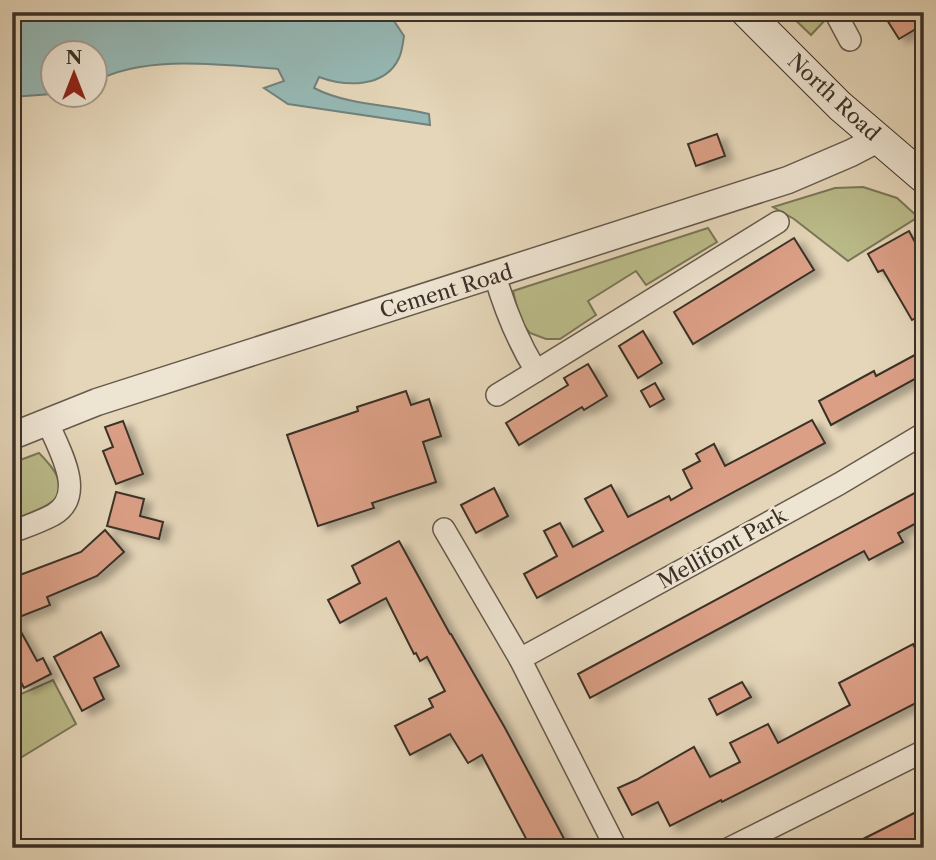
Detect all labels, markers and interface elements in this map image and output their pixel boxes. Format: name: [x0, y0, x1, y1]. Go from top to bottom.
north arrow: [38, 38, 108, 108]
text: N: [66, 46, 82, 69]
street label: North Road: [783, 48, 885, 146]
street label: Cement Road: [377, 259, 516, 323]
street label: Mellifont Park: [653, 502, 791, 594]

